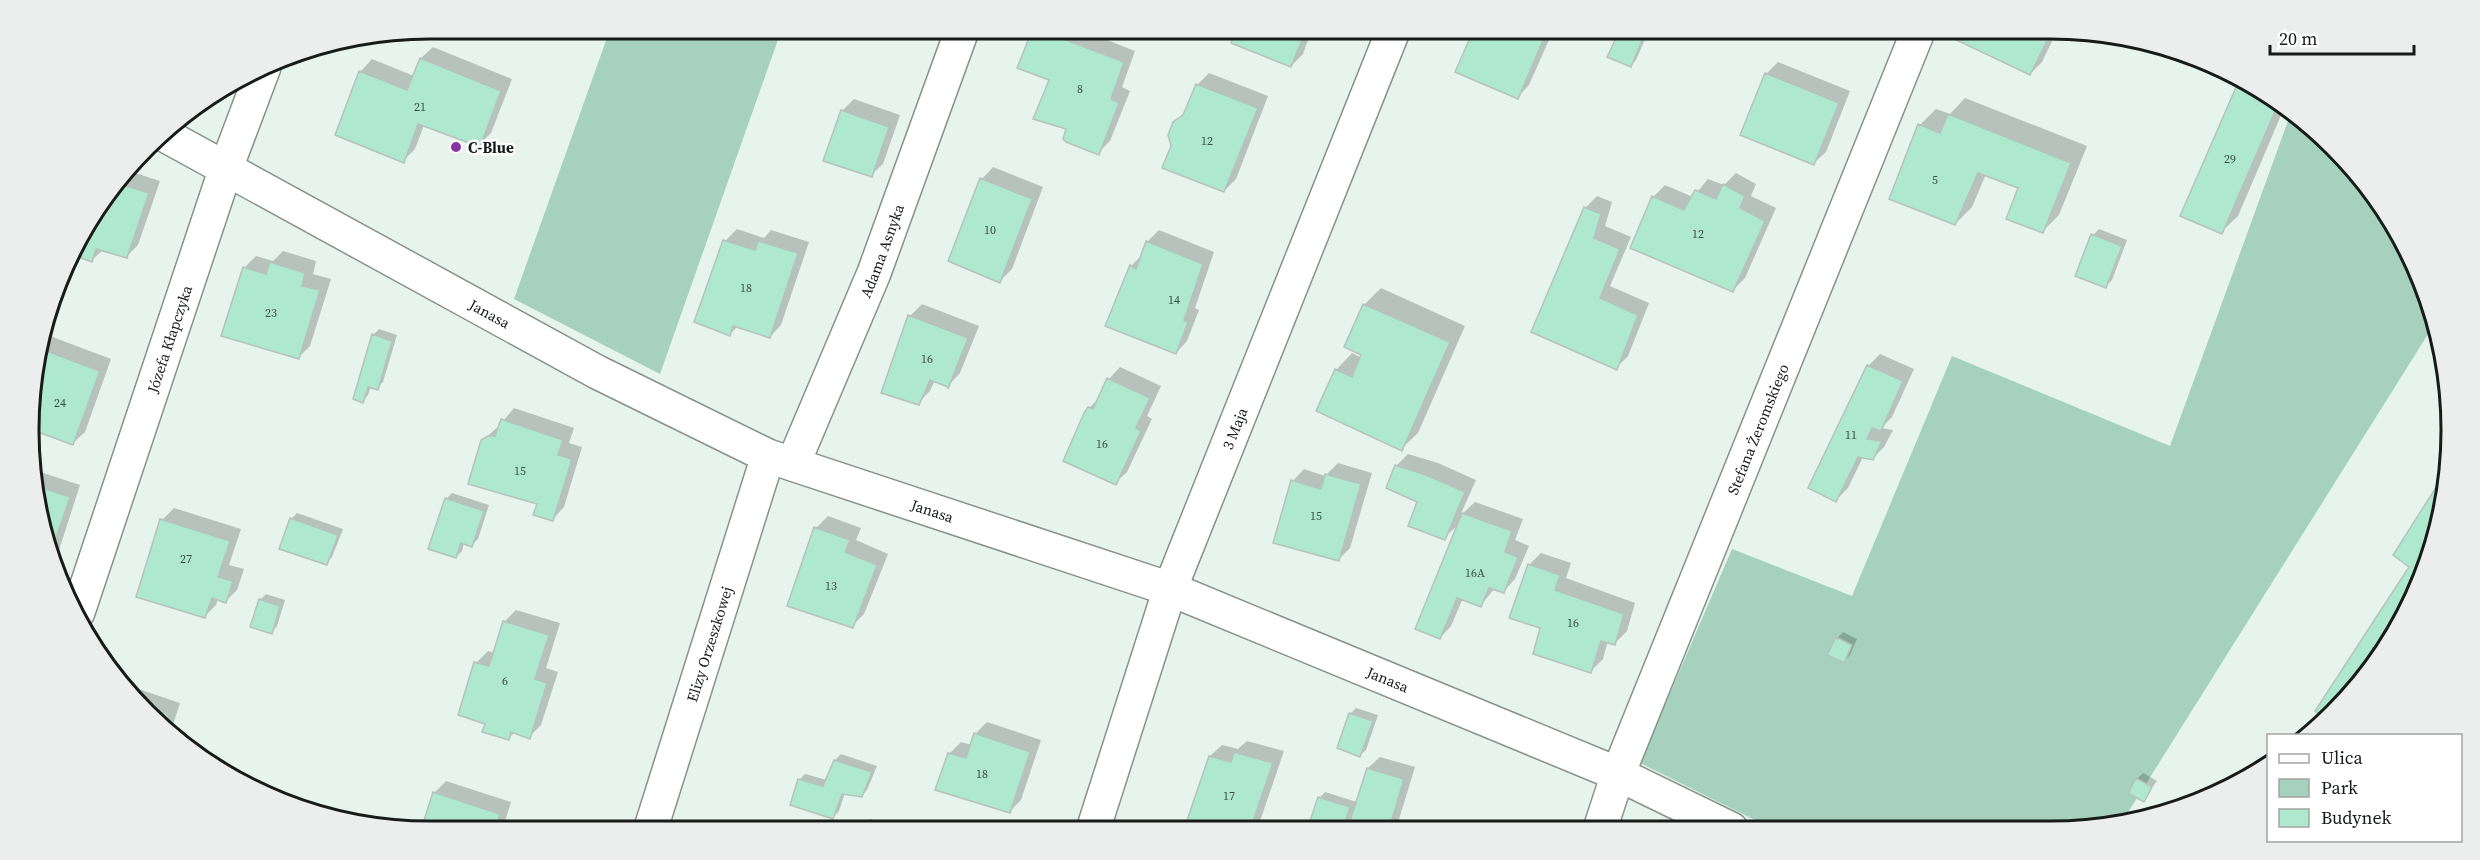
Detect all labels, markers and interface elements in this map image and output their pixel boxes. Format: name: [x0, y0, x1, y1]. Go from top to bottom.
scale bar: [2270, 18, 2414, 56]
text: 20 m: [2279, 26, 2317, 51]
house number: 8: [1077, 81, 1083, 97]
house number: 21: [414, 99, 426, 115]
house number: 12: [1201, 133, 1213, 149]
place label: C-Blue: [468, 137, 514, 158]
marker: C-Blue: [449, 140, 463, 154]
house number: 29: [2224, 151, 2236, 167]
house number: 5: [1932, 172, 1938, 188]
street label: Adama Asnyka: [854, 201, 909, 301]
house number: 10: [984, 222, 996, 238]
house number: 12: [1692, 226, 1704, 242]
house number: 18: [740, 280, 752, 296]
street label: Józefa Kłapczyka: [141, 282, 197, 396]
house number: 14: [1168, 292, 1180, 308]
street label: Janasa: [465, 293, 514, 333]
house number: 23: [265, 305, 277, 321]
house number: 16: [921, 351, 933, 367]
street label: Stefana Żeromskiego: [1722, 360, 1793, 498]
house number: 24: [54, 395, 66, 411]
street label: 3 Maja: [1216, 404, 1252, 453]
house number: 11: [1845, 427, 1857, 443]
house number: 16: [1096, 436, 1108, 452]
house number: 15: [514, 463, 526, 479]
street label: Janasa: [908, 493, 957, 527]
house number: 15: [1310, 508, 1322, 524]
house number: 27: [180, 551, 192, 567]
house number: 16A: [1465, 565, 1485, 581]
house number: 13: [825, 578, 837, 594]
street label: Elizy Orzeszkowej: [681, 584, 737, 704]
house number: 16: [1567, 615, 1579, 631]
street label: Janasa: [1363, 661, 1413, 697]
house number: 6: [502, 673, 508, 689]
legend: [2267, 734, 2462, 842]
text: Ulica: [2321, 745, 2364, 770]
house number: 18: [976, 766, 988, 782]
text: Park: [2321, 775, 2358, 800]
house number: 17: [1223, 788, 1235, 804]
text: Budynek: [2321, 805, 2391, 830]

